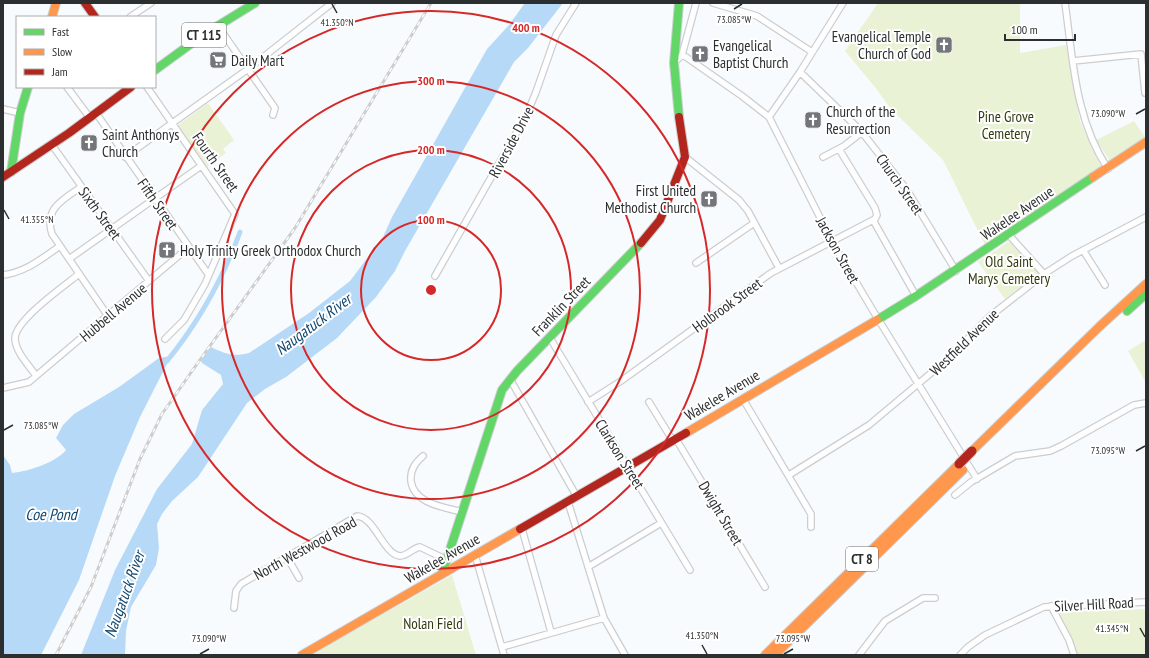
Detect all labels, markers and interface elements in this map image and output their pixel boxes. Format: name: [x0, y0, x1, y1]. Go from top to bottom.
text: 73.085°W: [717, 13, 751, 26]
legend: [16, 16, 156, 88]
text: 41.350°N: [320, 16, 354, 29]
scale bar: [1005, 16, 1075, 42]
text: 400 m: [512, 20, 540, 35]
text: 100 m: [1011, 22, 1038, 37]
road number: CT 115: [182, 23, 226, 47]
text: Fast: [52, 24, 70, 39]
place label: Evangelical Temple Church of God: [832, 27, 931, 63]
church icon: Evangelical Temple Church of God: [934, 35, 954, 55]
place label: Evangelical Baptist Church: [713, 36, 788, 72]
text: Slow: [52, 44, 73, 59]
church icon: Evangelical Baptist Church: [690, 44, 710, 64]
supermarket icon: Daily Mart: [208, 50, 228, 70]
place label: Daily Mart: [231, 51, 284, 70]
text: Jam: [51, 64, 68, 79]
text: 300 m: [417, 73, 445, 88]
place label: Church of the Resurrection: [826, 102, 896, 138]
street label: Riverside Drive: [484, 103, 538, 181]
park label: Pine Grove Cemetery: [978, 107, 1034, 143]
text: 73.090°W: [1091, 107, 1125, 120]
church icon: Church of the Resurrection: [803, 110, 823, 130]
place label: Saint Anthonys Church: [102, 125, 179, 161]
street label: Fourth Street: [189, 128, 243, 196]
church icon: Saint Anthonys Church: [79, 133, 99, 153]
text: 200 m: [417, 142, 445, 157]
street label: Church Street: [872, 150, 928, 218]
street label: Fifth Street: [134, 175, 182, 233]
place label: First United Methodist Church: [605, 181, 696, 217]
street label: Wakelee Avenue: [977, 182, 1057, 244]
street label: Sixth Street: [74, 183, 126, 243]
church icon: First United Methodist Church: [699, 189, 719, 209]
text: 100 m: [417, 212, 445, 227]
text: 41.355°N: [20, 213, 54, 226]
street label: Jackson Street: [811, 213, 864, 287]
church icon: Holy Trinity Greek Orthodox Church: [157, 240, 177, 260]
place label: Holy Trinity Greek Orthodox Church: [180, 241, 361, 260]
park label: Old Saint Marys Cemetery: [968, 252, 1050, 288]
street label: Franklin Street: [528, 272, 594, 340]
street label: Holbrook Street: [689, 273, 765, 337]
street label: Hubbell Avenue: [76, 279, 150, 345]
centre of rings: [424, 283, 438, 297]
water label: Naugatuck River: [271, 287, 357, 359]
street label: Westfield Avenue: [926, 304, 1002, 380]
street label: Wakelee Avenue: [681, 365, 763, 425]
street label: Clarkson Street: [591, 416, 649, 492]
text: 73.085°W: [24, 419, 58, 432]
text: 73.095°W: [1091, 444, 1125, 457]
street label: Dwight Street: [694, 477, 748, 549]
water label: Coe Pond: [25, 504, 79, 524]
street label: North Westwood Road: [250, 512, 360, 584]
street label: Wakelee Avenue: [401, 529, 483, 587]
water label: Naugatuck River: [99, 546, 150, 640]
road number: CT 8: [846, 547, 878, 571]
street label: Silver Hill Road: [1054, 592, 1134, 616]
park label: Nolan Field: [403, 614, 463, 633]
text: 41.345°N: [1095, 622, 1129, 635]
text: 41.350°N: [685, 629, 719, 642]
text: 73.090°W: [192, 632, 226, 645]
text: 73.095°W: [776, 632, 810, 645]

